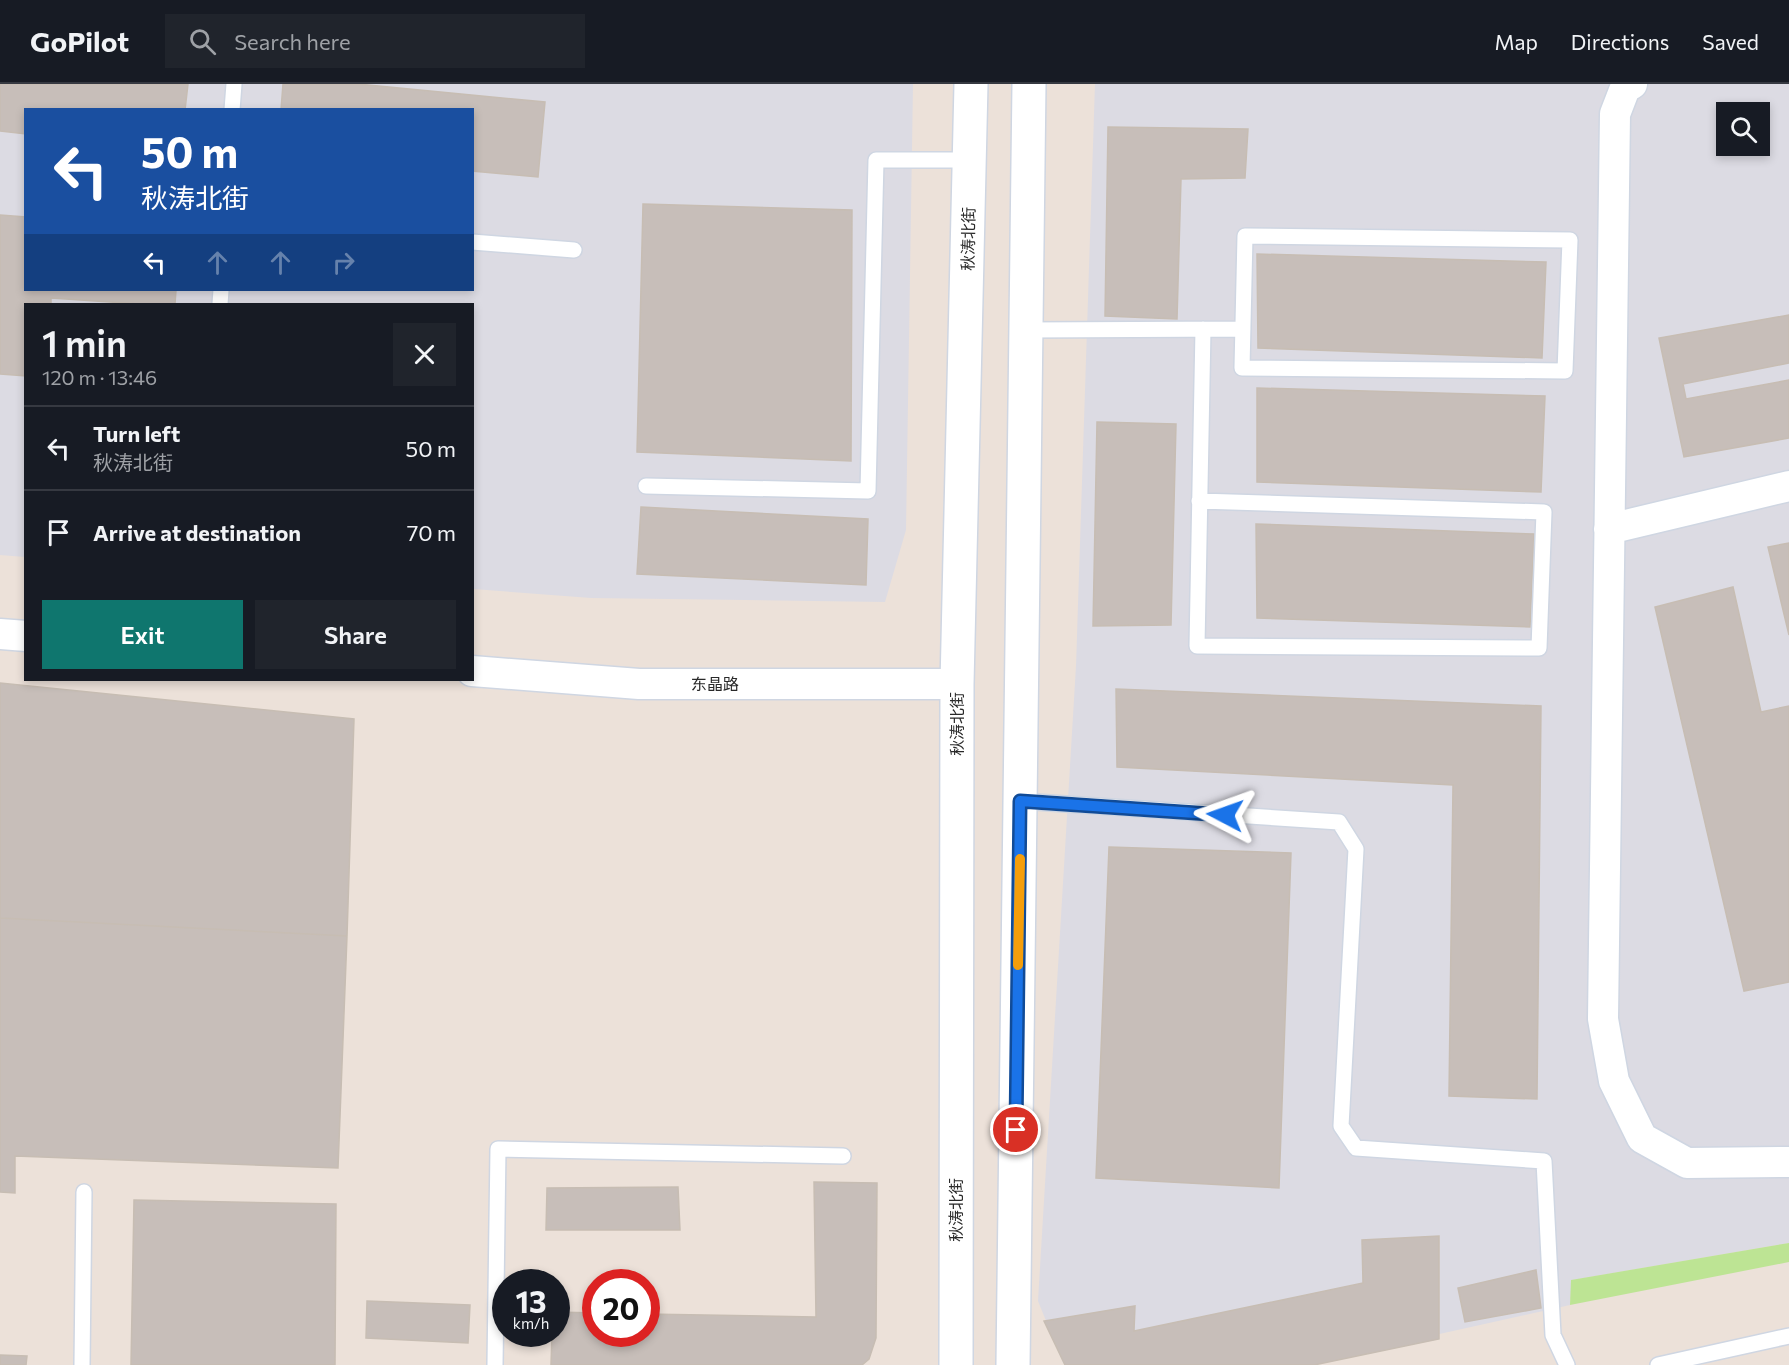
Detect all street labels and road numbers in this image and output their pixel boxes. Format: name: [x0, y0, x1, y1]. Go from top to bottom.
street label: 秋涛北街: [957, 207, 978, 271]
street label: 东晶路: [691, 674, 739, 693]
street label: 秋涛北街: [947, 692, 966, 756]
street label: 秋涛北街: [946, 1178, 965, 1242]

